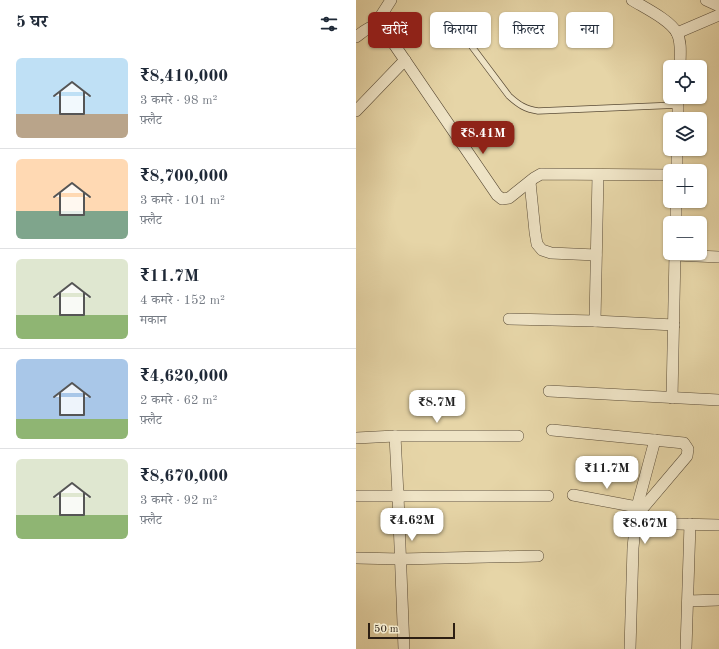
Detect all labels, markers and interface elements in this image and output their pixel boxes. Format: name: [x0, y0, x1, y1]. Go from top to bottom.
chip: खरीदें: [368, 12, 422, 48]
chip: किराया: [430, 12, 491, 48]
chip: फ़िल्टर: [499, 12, 558, 48]
chip: नया: [566, 12, 613, 48]
icon: filters: [318, 13, 340, 35]
text: 5 घर: [16, 14, 48, 31]
map controls: [663, 60, 707, 260]
button: locate: [663, 60, 707, 104]
text: ₹8,410,000: [140, 68, 228, 85]
icon: home: [48, 74, 96, 122]
text: 3 कमरे · 98 m²: [140, 94, 217, 107]
button: layers: [663, 112, 707, 156]
text: फ़्लैट: [140, 114, 162, 127]
pin: ₹8.41M: [450, 121, 516, 155]
text: ₹8.41M: [460, 127, 506, 140]
button: +: [663, 164, 707, 208]
text: ₹8,700,000: [140, 168, 228, 185]
icon: home: [48, 175, 96, 223]
text: 3 कमरे · 101 m²: [140, 194, 225, 207]
text: फ़्लैट: [140, 214, 162, 227]
button: −: [663, 216, 707, 260]
text: ₹11.7M: [140, 268, 199, 285]
icon: home: [48, 275, 96, 323]
text: 4 कमरे · 152 m²: [140, 294, 225, 307]
text: मकान: [140, 314, 166, 327]
text: ₹4,620,000: [140, 368, 228, 385]
icon: home: [48, 375, 96, 423]
pin: ₹8.7M: [409, 390, 465, 424]
text: 2 कमरे · 62 m²: [140, 394, 217, 407]
text: ₹8.7M: [418, 396, 456, 409]
text: फ़्लैट: [140, 414, 162, 427]
pin: ₹11.7M: [574, 456, 640, 490]
text: ₹11.7M: [584, 462, 630, 475]
text: ₹8,670,000: [140, 468, 228, 485]
icon: home: [48, 475, 96, 523]
text: 3 कमरे · 92 m²: [140, 494, 217, 507]
pin: ₹4.62M: [379, 508, 445, 542]
pin: ₹8.67M: [612, 511, 678, 545]
text: फ़्लैट: [140, 514, 162, 527]
text: ₹4.62M: [389, 514, 435, 527]
text: ₹8.67M: [622, 517, 668, 530]
scale bar: [368, 621, 455, 640]
text: 50 m: [374, 624, 399, 635]

